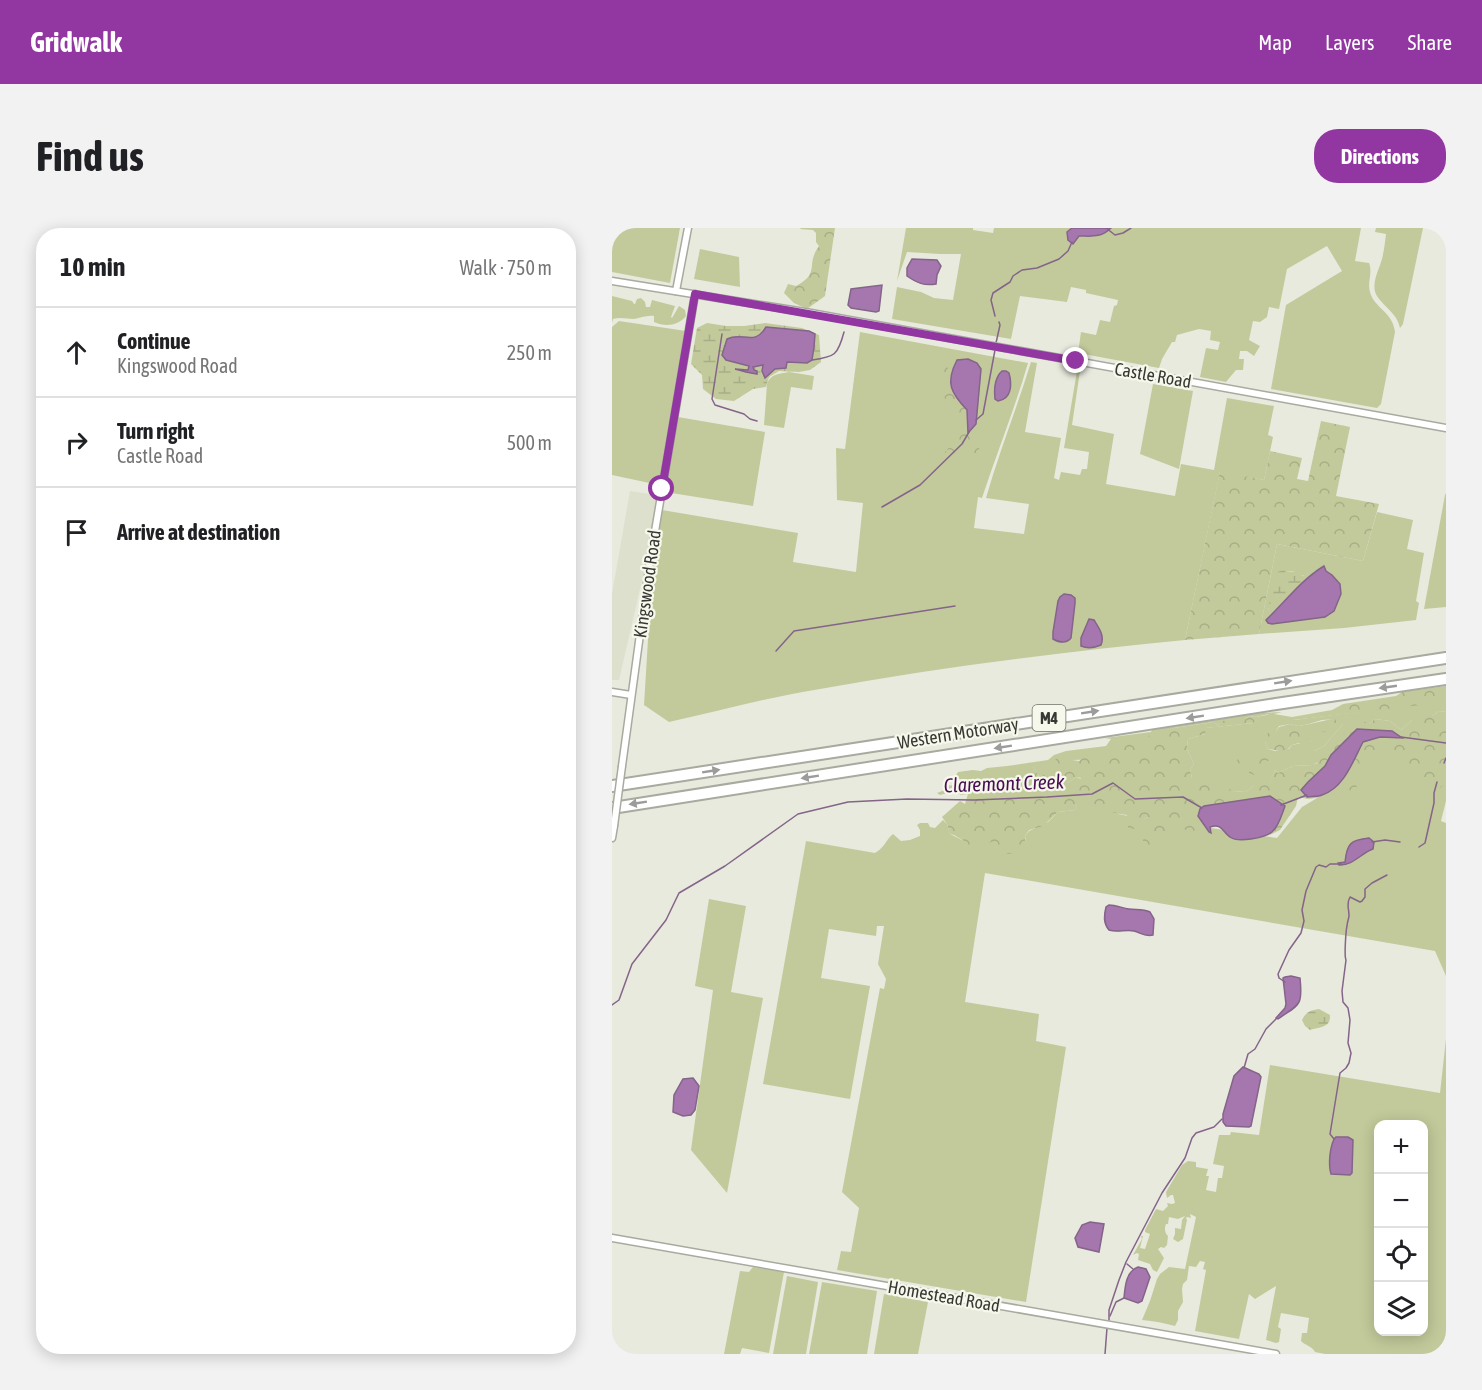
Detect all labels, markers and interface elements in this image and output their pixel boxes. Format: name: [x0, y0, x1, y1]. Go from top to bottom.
text: Gridwalk: [30, 26, 122, 58]
text: Map: [1258, 30, 1292, 54]
text: Layers: [1325, 30, 1375, 54]
text: Share: [1408, 30, 1452, 54]
button: Directions: [1314, 129, 1446, 183]
text: Find us: [36, 132, 144, 180]
text: 10 min: [60, 252, 125, 282]
text: Walk · 750 m: [460, 256, 552, 279]
text: Continue: [117, 328, 191, 354]
icon: ahead: [60, 336, 93, 369]
text: 250 m: [507, 341, 552, 364]
route end: [1062, 347, 1088, 373]
text: Kingswood Road: [117, 354, 238, 377]
street label: Castle Road: [1113, 358, 1193, 392]
text: Turn right: [117, 418, 194, 444]
icon: right: [60, 426, 93, 459]
text: 500 m: [507, 431, 552, 454]
text: Castle Road: [117, 444, 203, 467]
route start: [648, 475, 674, 501]
icon: arrive: [60, 516, 93, 549]
text: Arrive at destination: [117, 519, 280, 545]
street label: Kingswood Road: [629, 529, 665, 639]
one-way arrow: [1273, 677, 1292, 686]
one-way arrow: [1378, 683, 1397, 692]
road number: M4: [1032, 705, 1066, 731]
one-way arrow: [1081, 708, 1100, 717]
one-way arrow: [1186, 712, 1205, 721]
street label: Western Motorway: [896, 713, 1020, 753]
one-way arrow: [993, 742, 1012, 751]
one-way arrow: [701, 766, 720, 775]
water label: Claremont Creek: [943, 769, 1065, 797]
one-way arrow: [800, 773, 819, 782]
one-way arrow: [629, 799, 648, 808]
map controls: [1374, 1120, 1428, 1336]
button: +: [1374, 1120, 1428, 1174]
button: −: [1374, 1174, 1428, 1228]
button: locate: [1374, 1228, 1428, 1282]
street label: Homestead Road: [886, 1276, 1002, 1316]
button: layers: [1374, 1282, 1428, 1336]

